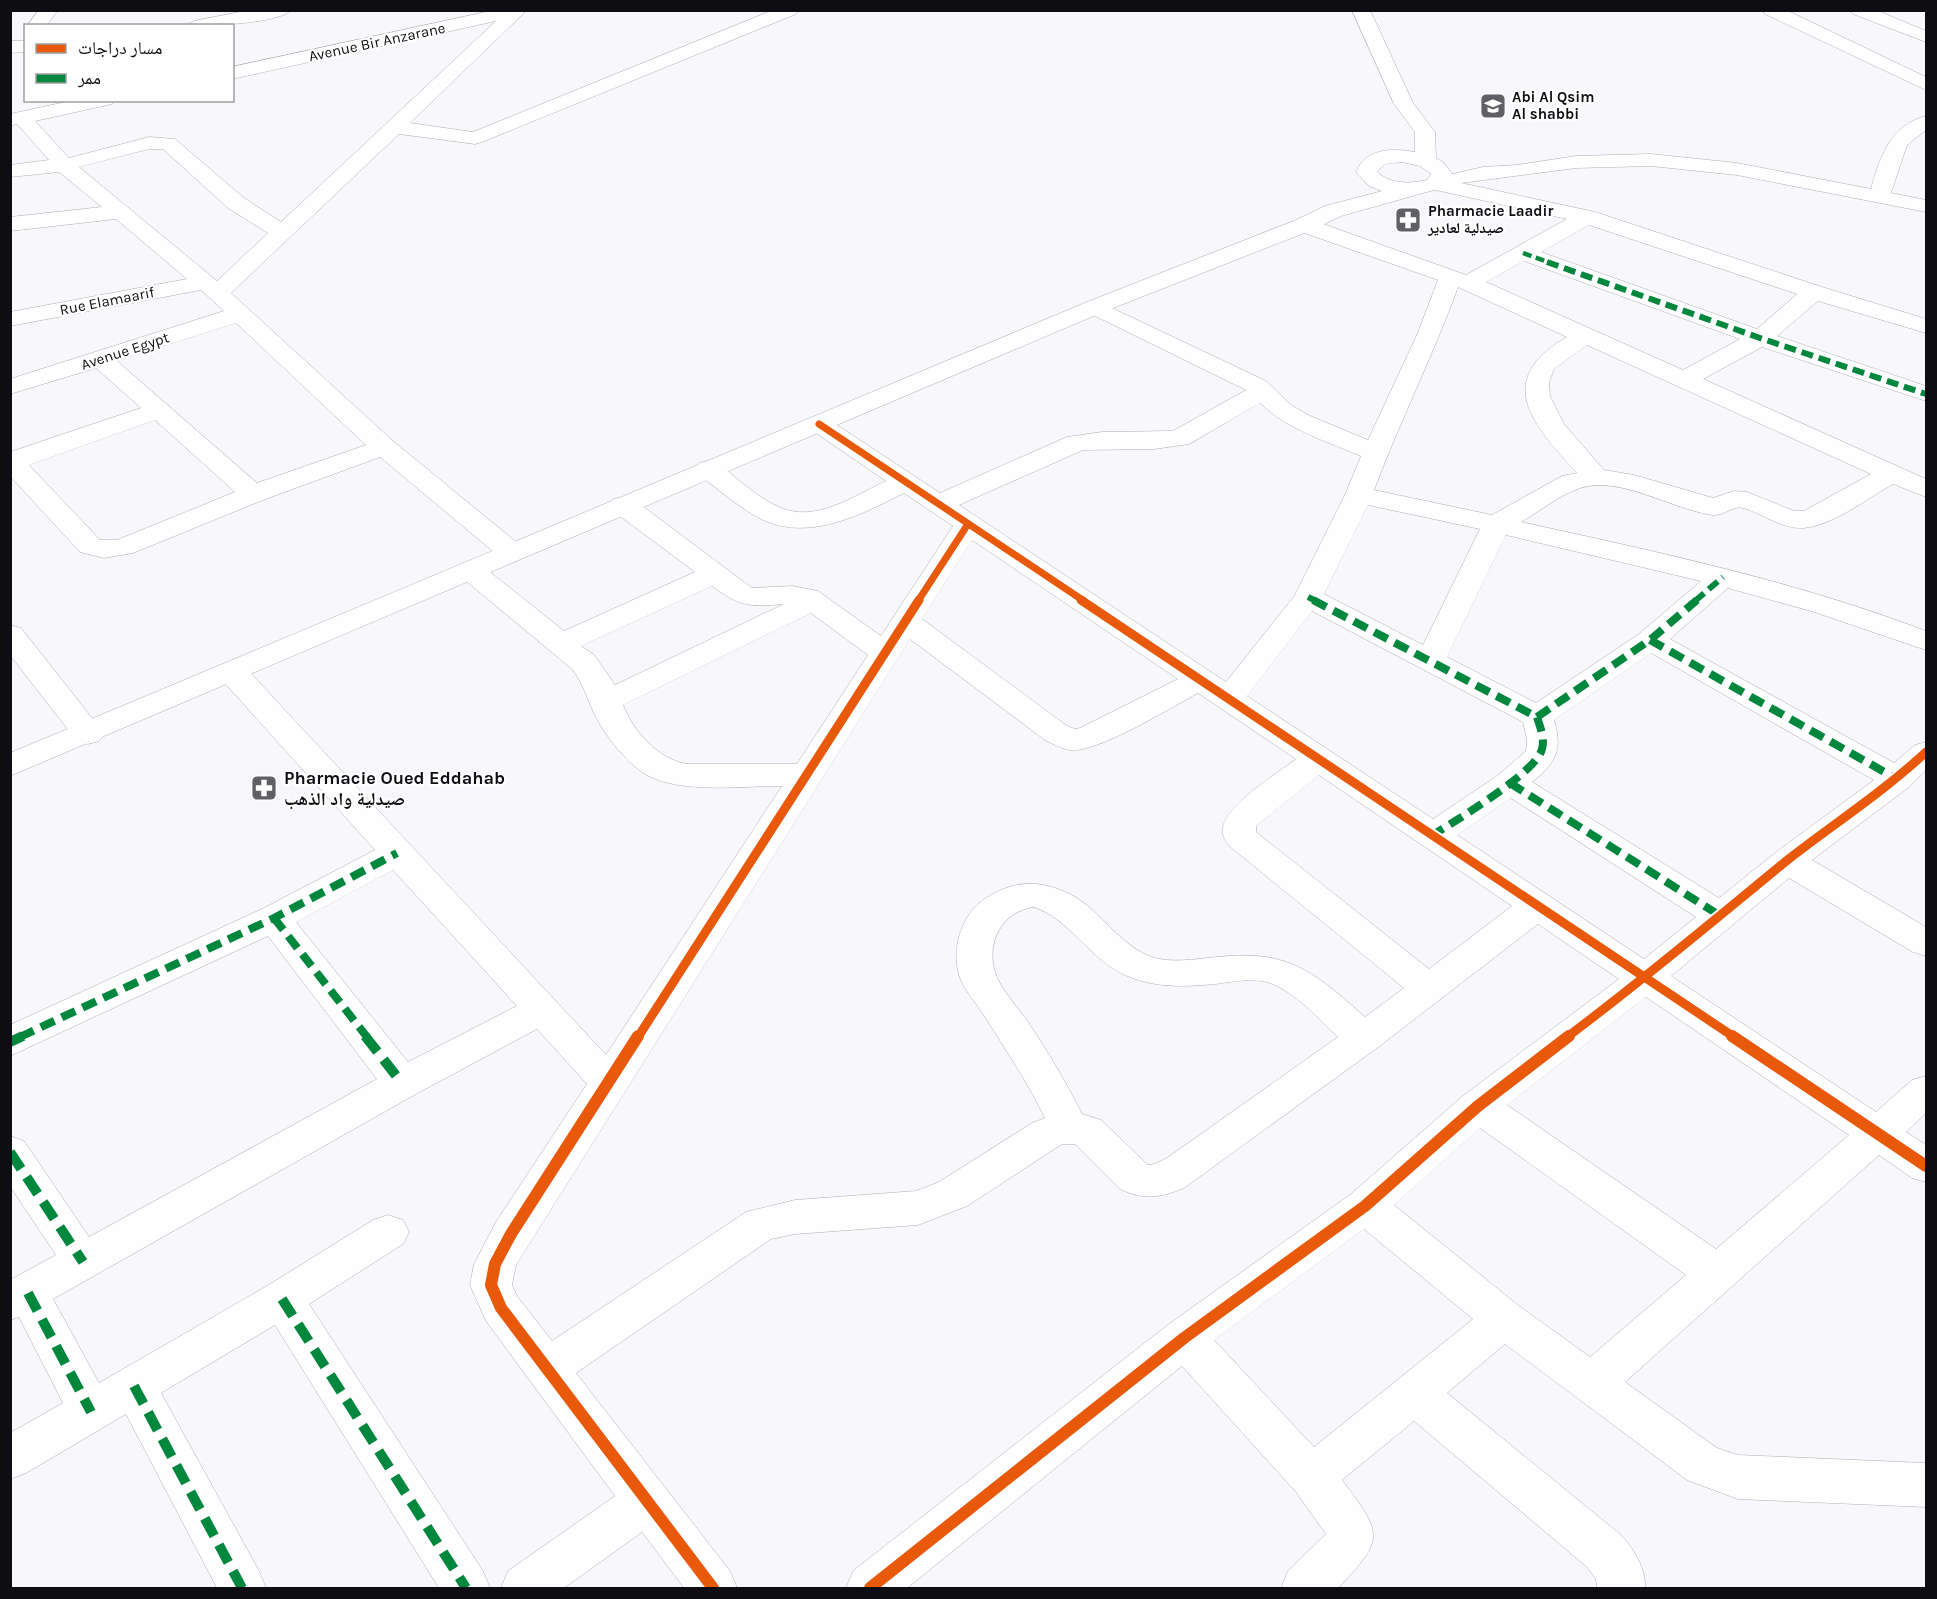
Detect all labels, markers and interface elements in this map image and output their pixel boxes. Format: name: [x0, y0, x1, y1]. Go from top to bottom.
street label: Avenue Bir Anzarane: [307, 19, 447, 65]
legend: [24, 24, 234, 102]
text: مسار دراجات: [78, 37, 163, 59]
text: ممر: [77, 67, 101, 89]
place label: Abi Al Qsim Al shabbi: [1512, 88, 1594, 123]
school or university icon: Abi Al Qsim Al shabbi: [1478, 91, 1508, 121]
place label: Pharmacie Laadir صيدلية لعادير: [1427, 202, 1553, 237]
pharmacy icon: Pharmacie Laadir صيدلية لعادير: [1393, 205, 1423, 235]
street label: Rue Elamaarif: [58, 283, 157, 319]
street label: Avenue Egypt: [79, 328, 172, 374]
place label: Pharmacie Oued Eddahab صيدلية واد الذهب: [284, 767, 505, 810]
pharmacy icon: Pharmacie Oued Eddahab صيدلية واد الذهب: [249, 773, 279, 803]

